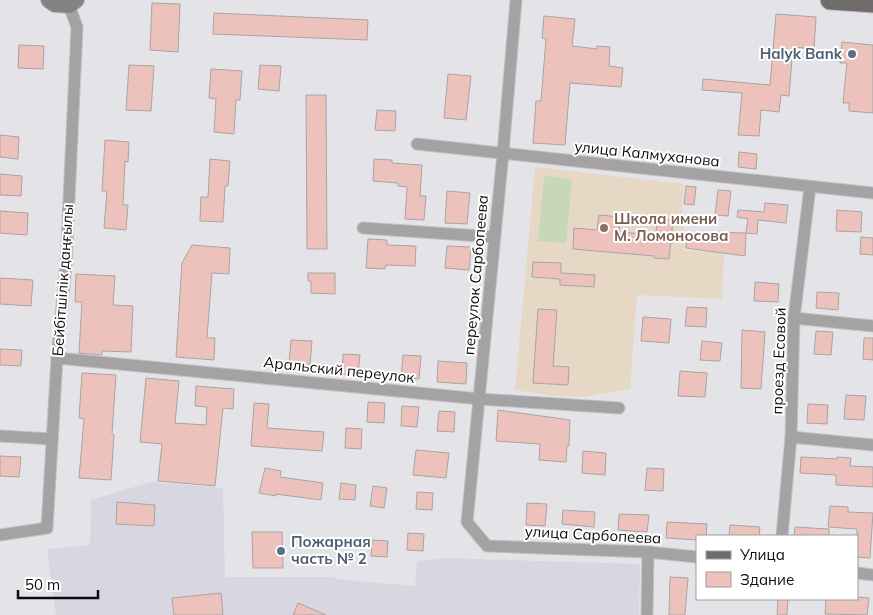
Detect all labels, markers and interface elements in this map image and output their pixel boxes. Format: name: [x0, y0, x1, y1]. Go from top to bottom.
place label: Halyk Bank: [760, 44, 843, 63]
marker: Halyk Bank: [846, 48, 858, 60]
street label: улица Калмуханова: [573, 136, 721, 171]
street label: переулок Сарбопеева: [459, 194, 492, 356]
street label: Бейбітшілік даңғылы: [48, 203, 77, 357]
place label: Школа имени М. Ломоносова: [614, 209, 729, 245]
marker: Школа имени М. Ломоносова: [598, 222, 610, 234]
street label: проезд Есовой: [767, 307, 790, 415]
street label: Аральский переулок: [263, 352, 416, 387]
street label: улица Сарбопеева: [524, 521, 662, 548]
place label: Пожарная часть № 2: [291, 532, 371, 568]
legend: [696, 535, 858, 600]
marker: Пожарная часть № 2: [275, 545, 287, 557]
text: Улица: [739, 545, 785, 564]
scale bar: [18, 568, 98, 600]
text: Здание: [740, 570, 794, 589]
text: 50 m: [25, 575, 60, 594]

